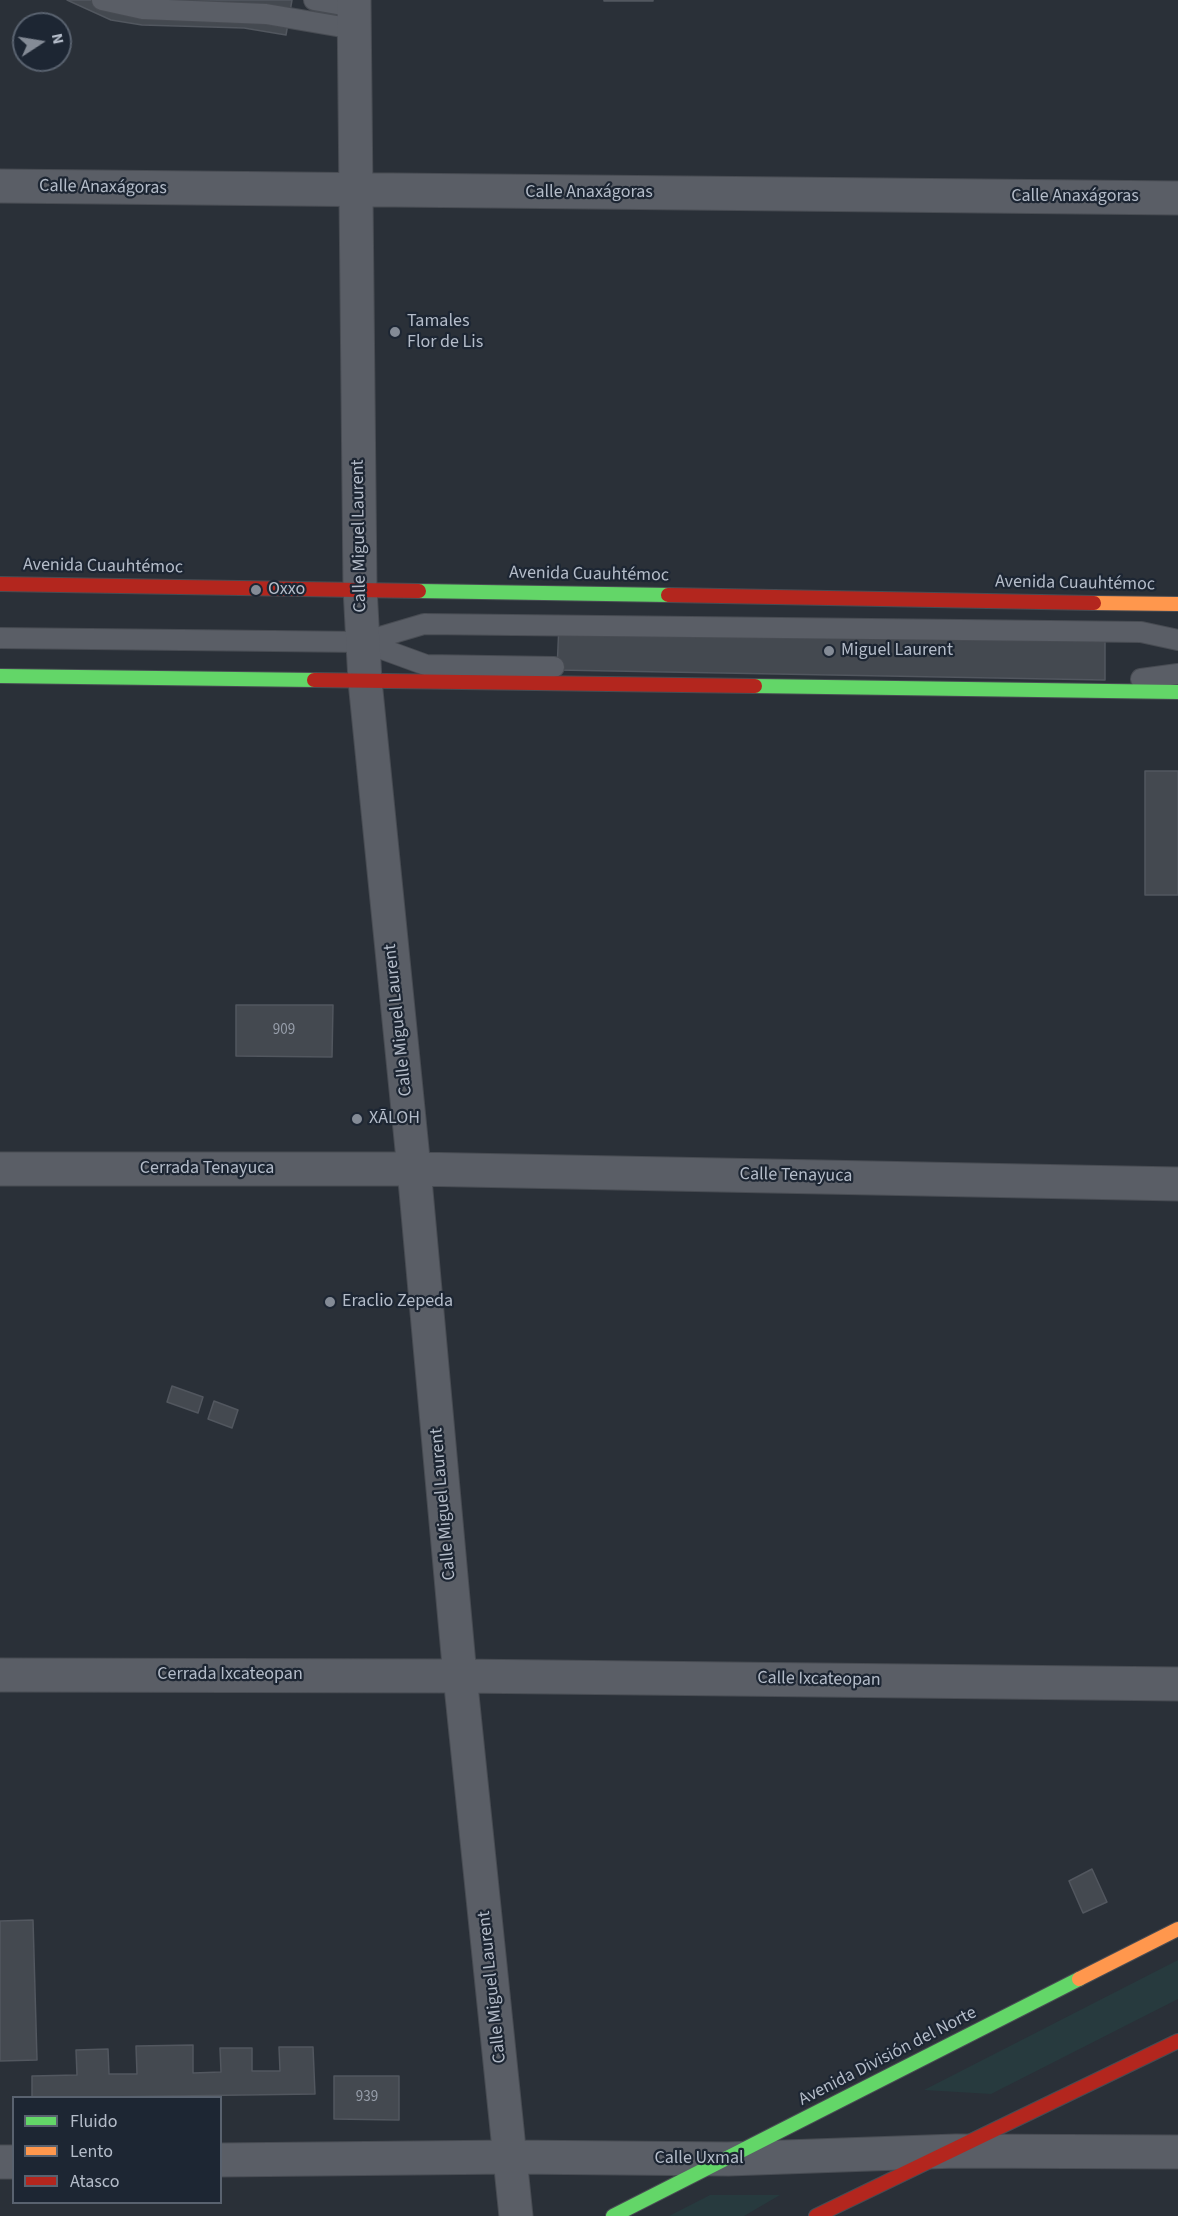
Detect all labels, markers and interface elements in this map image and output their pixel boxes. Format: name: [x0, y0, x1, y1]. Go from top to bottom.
north arrow: [12, 12, 72, 72]
text: N: [46, 31, 70, 46]
street label: Calle Anaxágoras: [39, 176, 167, 200]
street label: Calle Anaxágoras: [525, 182, 653, 204]
street label: Calle Anaxágoras: [1011, 186, 1139, 208]
place label: Tamales Flor de Lis: [407, 311, 483, 354]
marker: Tamales Flor de Lis: [388, 325, 402, 339]
street label: Calle Miguel Laurent: [348, 459, 372, 613]
street label: Avenida Cuauhtémoc: [23, 555, 183, 579]
street label: Avenida Cuauhtémoc: [509, 563, 669, 587]
street label: Avenida Cuauhtémoc: [995, 572, 1155, 596]
place label: Oxxo: [268, 579, 305, 601]
marker: Oxxo: [249, 583, 263, 597]
place label: Miguel Laurent: [841, 640, 953, 662]
marker: Miguel Laurent: [822, 644, 836, 658]
street label: Calle Miguel Laurent: [380, 943, 418, 1097]
house number: 909: [273, 1022, 295, 1040]
place label: XĀLOH: [369, 1108, 420, 1130]
marker: XĀLOH: [350, 1112, 364, 1126]
street label: Cerrada Tenayuca: [140, 1158, 274, 1180]
street label: Calle Tenayuca: [739, 1164, 853, 1188]
place label: Eraclio Zepeda: [342, 1291, 453, 1313]
marker: Eraclio Zepeda: [323, 1295, 337, 1309]
street label: Calle Miguel Laurent: [427, 1427, 461, 1581]
street label: Cerrada Ixcateopan: [157, 1664, 303, 1686]
street label: Calle Ixcateopan: [757, 1668, 881, 1692]
street label: Calle Miguel Laurent: [474, 1910, 512, 2064]
street label: Avenida División del Norte: [795, 2003, 981, 2111]
house number: 939: [356, 2089, 378, 2107]
legend: [12, 2096, 222, 2204]
text: Fluido: [70, 2109, 117, 2134]
text: Lento: [70, 2139, 113, 2164]
street label: Calle Uxmal: [654, 2148, 744, 2170]
text: Atasco: [70, 2169, 119, 2194]

